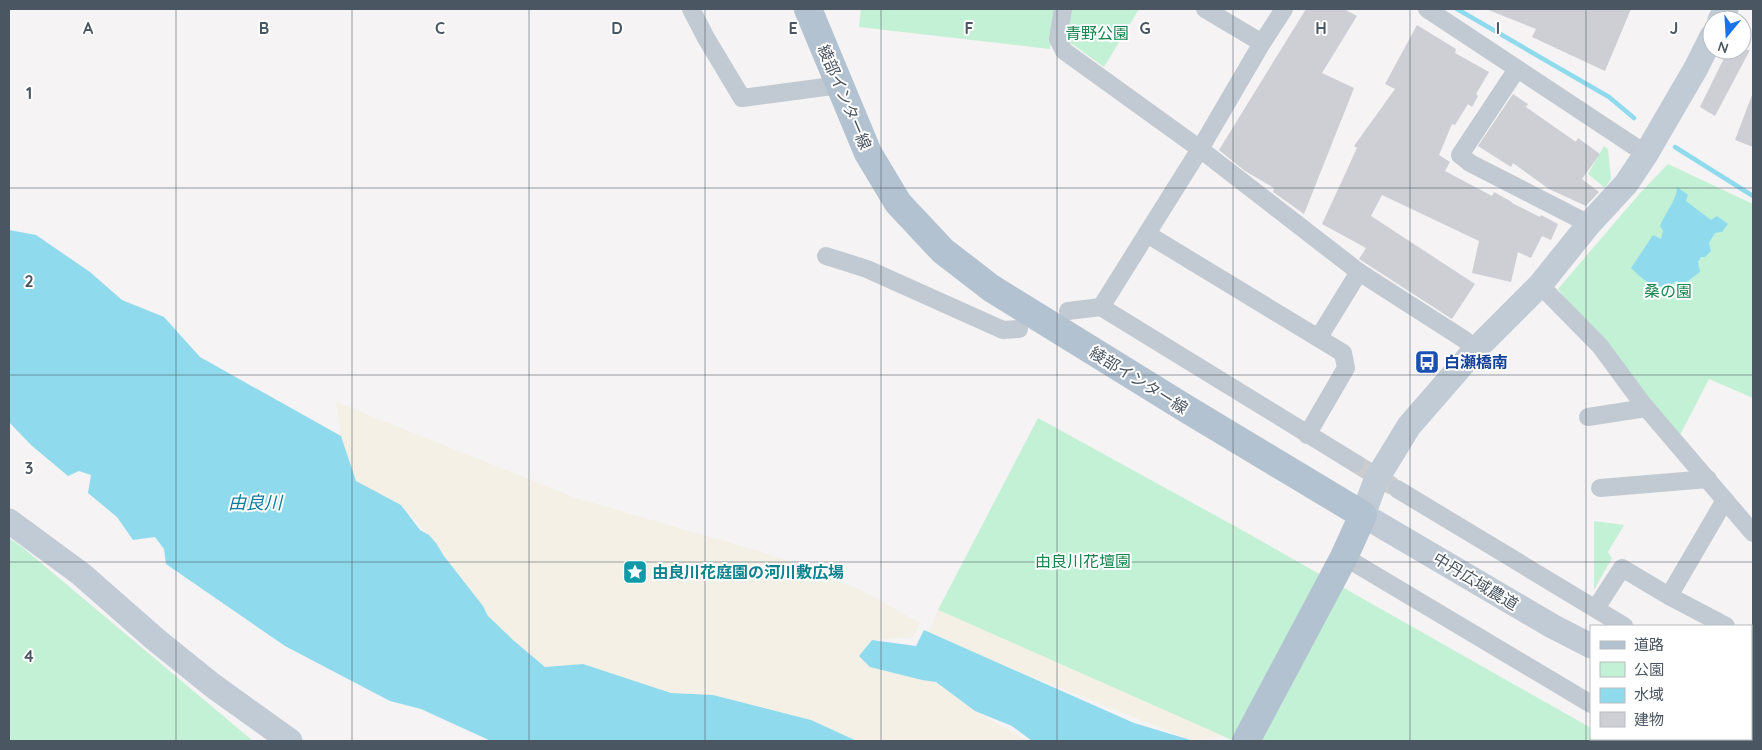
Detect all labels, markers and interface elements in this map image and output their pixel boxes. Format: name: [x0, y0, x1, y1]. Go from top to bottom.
north arrow: [1702, 10, 1752, 60]
text: A: [83, 18, 94, 38]
text: B: [259, 18, 269, 38]
text: C: [435, 18, 445, 38]
text: D: [611, 18, 623, 38]
text: E: [788, 18, 798, 38]
text: F: [965, 18, 974, 38]
text: G: [1139, 18, 1151, 38]
text: H: [1315, 18, 1327, 38]
text: I: [1496, 18, 1500, 38]
text: J: [1670, 18, 1678, 38]
park label: 青野公園: [1065, 23, 1129, 43]
text: N: [1715, 37, 1731, 58]
street label: 綾部インター線: [814, 42, 876, 152]
text: 1: [26, 83, 32, 103]
text: 2: [24, 271, 34, 291]
park label: 桑の園: [1644, 281, 1692, 301]
street label: 綾部インター線: [1086, 342, 1192, 418]
bus stop icon: 白瀬橋南: [1414, 349, 1440, 375]
place label: 白瀬橋南: [1444, 352, 1508, 372]
text: 3: [25, 458, 33, 478]
water label: 由良川: [228, 491, 284, 514]
street label: 中丹広域農道: [1430, 548, 1522, 614]
park label: 由良川花壇園: [1035, 551, 1131, 571]
place icon: 由良川花庭園の河川敷広場: [622, 559, 648, 585]
place label: 由良川花庭園の河川敷広場: [652, 562, 844, 582]
legend: [1590, 625, 1752, 740]
text: 道路: [1634, 635, 1664, 654]
text: 4: [24, 646, 34, 666]
text: 公園: [1634, 660, 1664, 679]
text: 水域: [1634, 685, 1664, 704]
text: 建物: [1634, 710, 1664, 729]

